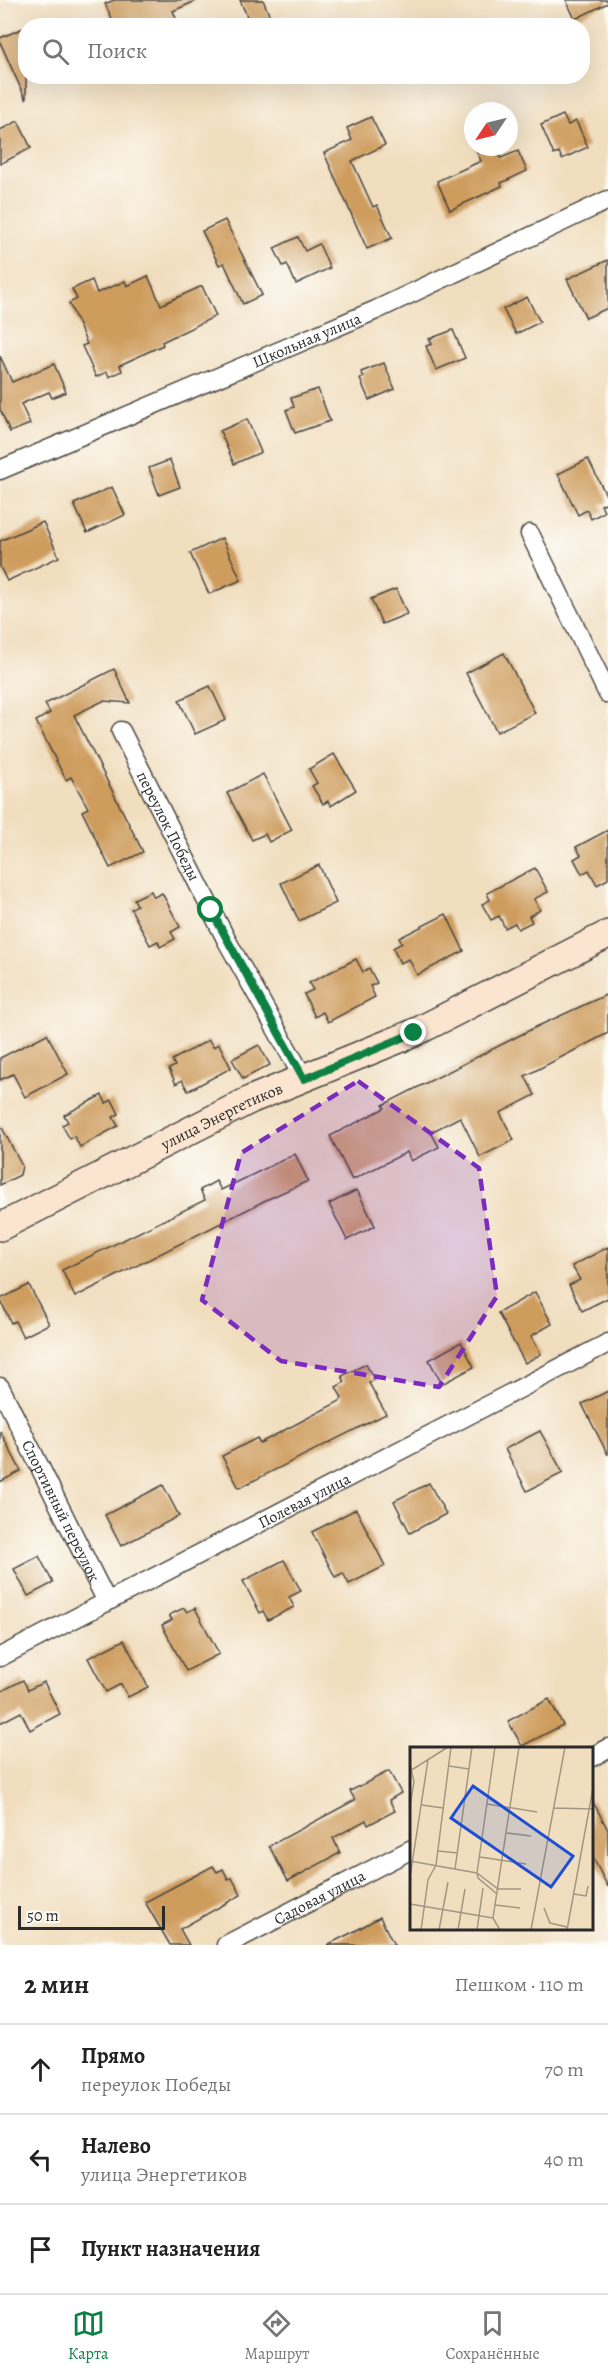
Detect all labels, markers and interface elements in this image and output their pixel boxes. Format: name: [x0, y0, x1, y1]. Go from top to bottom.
search box: [18, 18, 590, 84]
icon: search: [39, 35, 72, 68]
text: Поиск: [87, 36, 147, 66]
north arrow: [464, 102, 518, 156]
street label: Школьная улица: [249, 307, 365, 373]
street label: переулок Победы: [131, 767, 205, 885]
route start: [197, 896, 223, 922]
route end: [400, 1019, 426, 1045]
street label: улица Энергетиков: [156, 1078, 286, 1156]
street label: Спортивный переулок: [16, 1436, 105, 1586]
street label: Полевая улица: [254, 1468, 355, 1534]
inset map: [410, 1747, 593, 1930]
street label: Садовая улица: [270, 1865, 370, 1930]
scale bar: [18, 1903, 165, 1930]
text: 50 m: [27, 1905, 59, 1927]
text: 2 мин: [24, 1967, 89, 2002]
text: Пешком · 110 m: [454, 1971, 584, 1998]
text: Прямо: [81, 2041, 145, 2071]
icon: ahead: [24, 2053, 57, 2086]
text: 70 m: [544, 2056, 584, 2083]
text: переулок Победы: [81, 2071, 231, 2098]
text: Налево: [81, 2131, 151, 2161]
icon: left: [24, 2143, 57, 2176]
text: 40 m: [544, 2146, 584, 2173]
text: улица Энергетиков: [81, 2161, 247, 2188]
icon: arrive: [24, 2233, 57, 2266]
text: Пункт назначения: [81, 2234, 260, 2264]
tab: Карта: [68, 2307, 108, 2365]
tab: Маршрут: [245, 2307, 309, 2365]
tab: Сохранённые: [446, 2307, 540, 2365]

